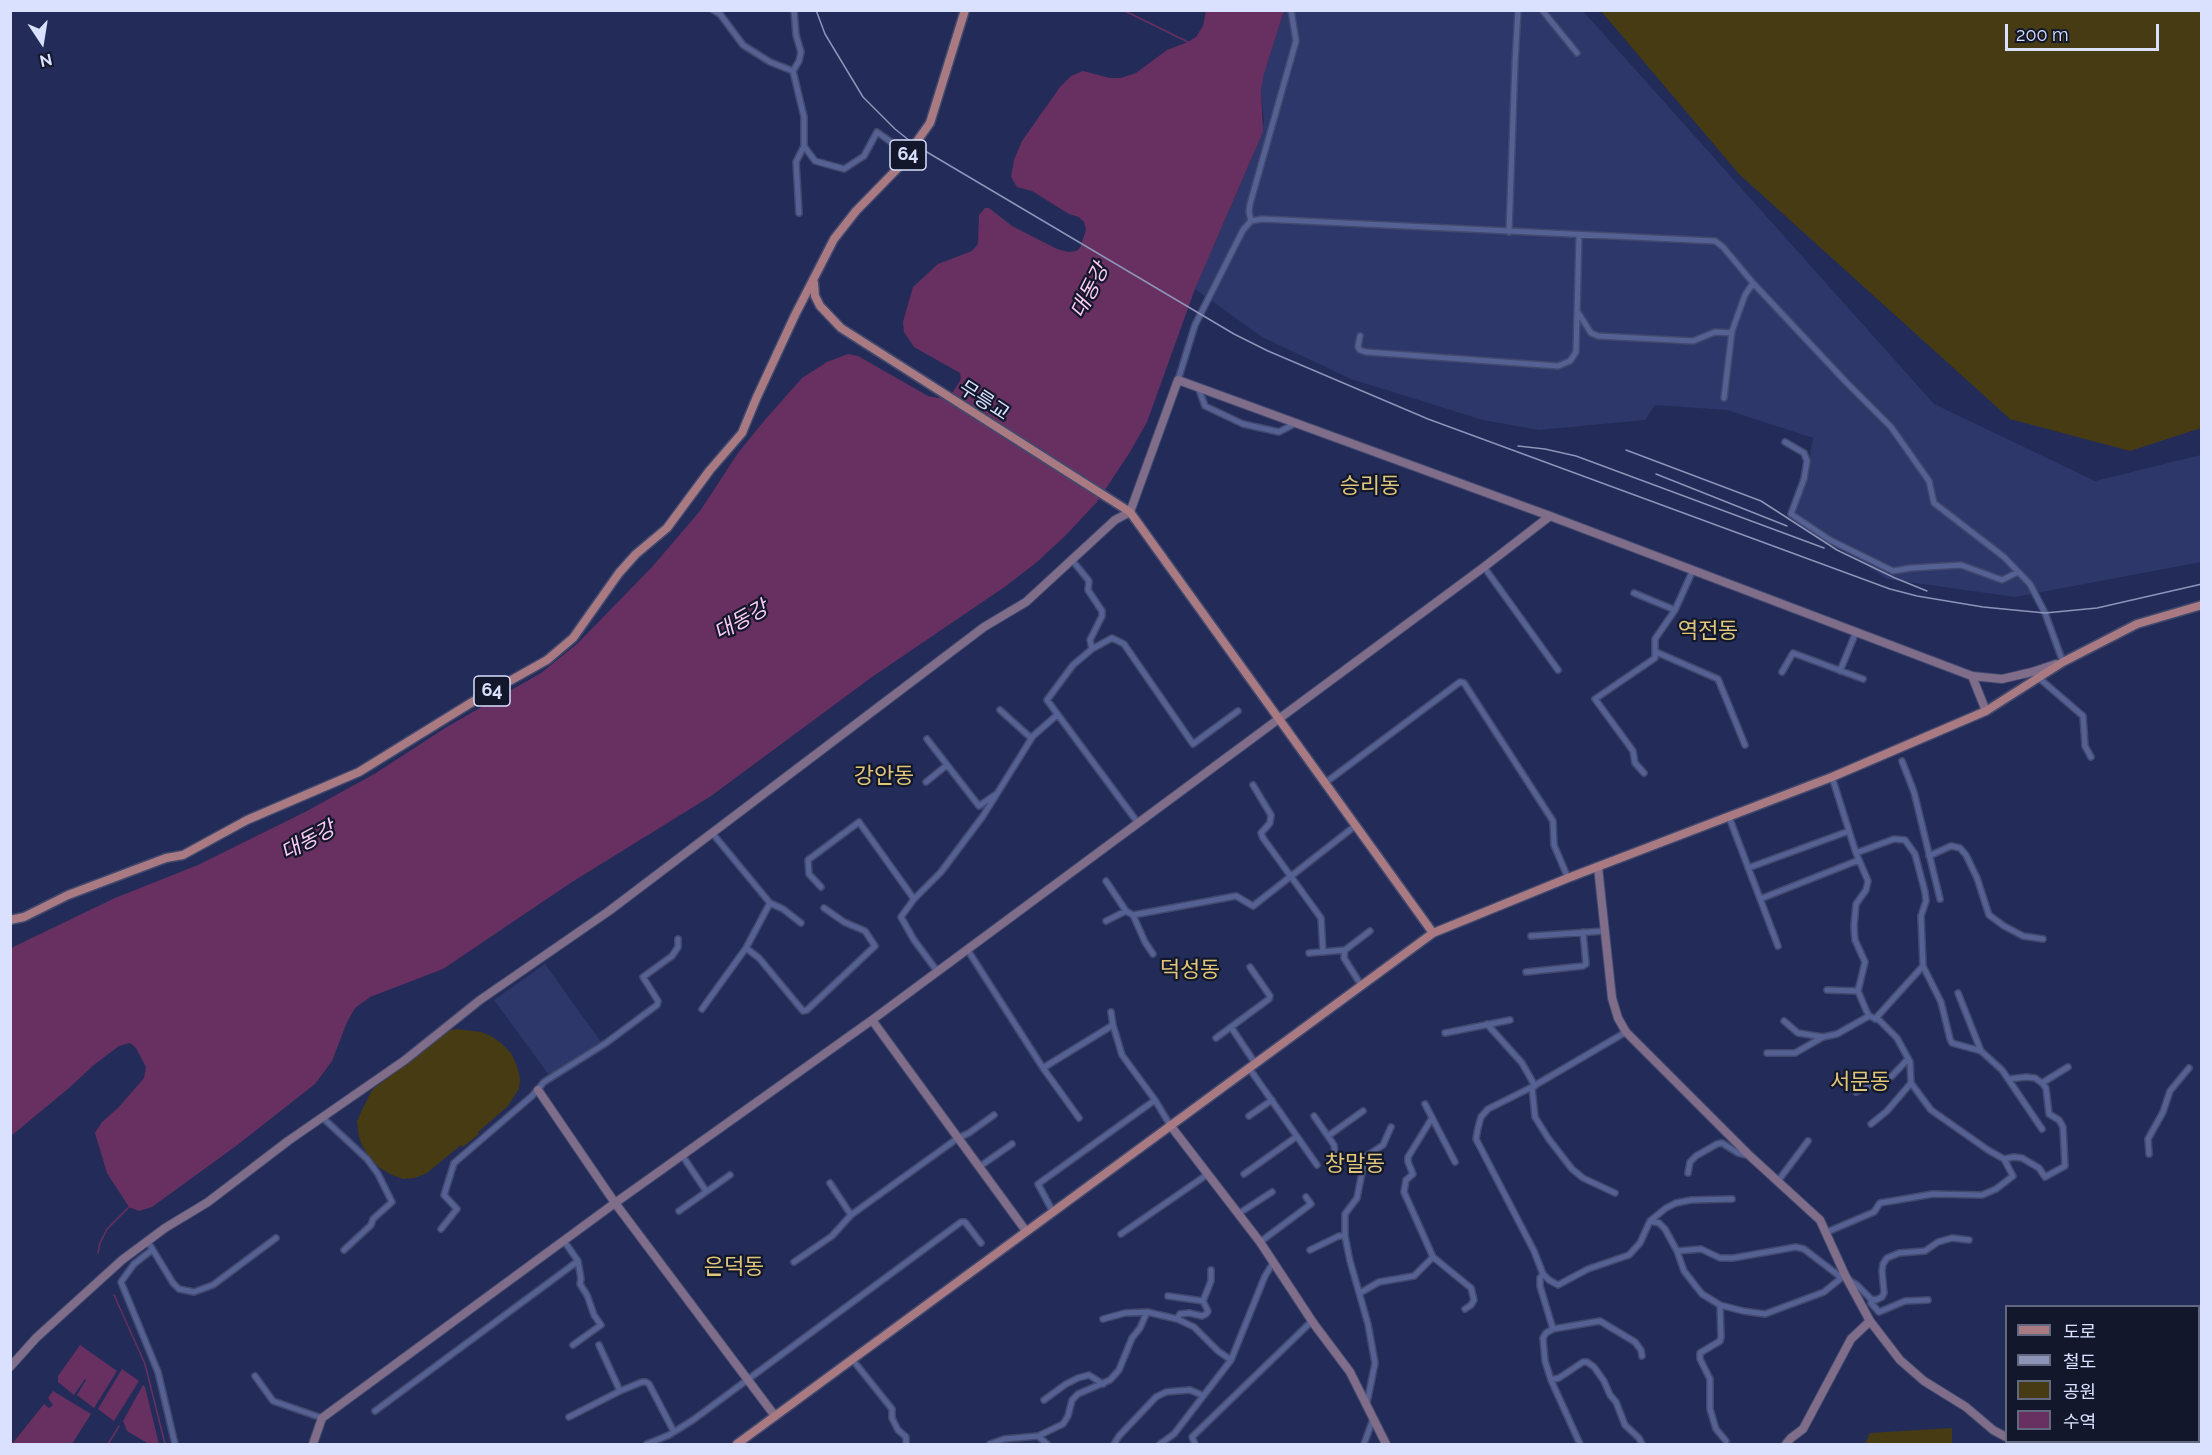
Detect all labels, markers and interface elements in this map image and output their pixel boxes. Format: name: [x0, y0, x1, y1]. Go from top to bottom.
north arrow: [12, 12, 72, 72]
scale bar: [2008, 12, 2162, 50]
text: 200 m: [2016, 24, 2069, 45]
text: N: [38, 50, 54, 71]
road number: 64: [890, 140, 926, 170]
water label: 대동강: [1066, 259, 1114, 323]
street label: 무릉교: [954, 376, 1014, 426]
district label: 승리동: [1340, 473, 1400, 499]
water label: 대동강: [710, 596, 772, 646]
district label: 역전동: [1678, 618, 1738, 644]
road number: 64: [474, 676, 510, 706]
district label: 강안동: [854, 763, 914, 789]
water label: 대동강: [276, 816, 340, 866]
district label: 덕성동: [1160, 957, 1220, 983]
district label: 서문동: [1830, 1069, 1890, 1095]
district label: 창말동: [1325, 1151, 1385, 1177]
district label: 은덕동: [704, 1254, 764, 1280]
legend: [2005, 1305, 2200, 1443]
text: 도로: [2063, 1321, 2096, 1342]
text: 철도: [2063, 1351, 2096, 1372]
text: 공원: [2063, 1381, 2096, 1402]
text: 수역: [2063, 1411, 2096, 1432]

